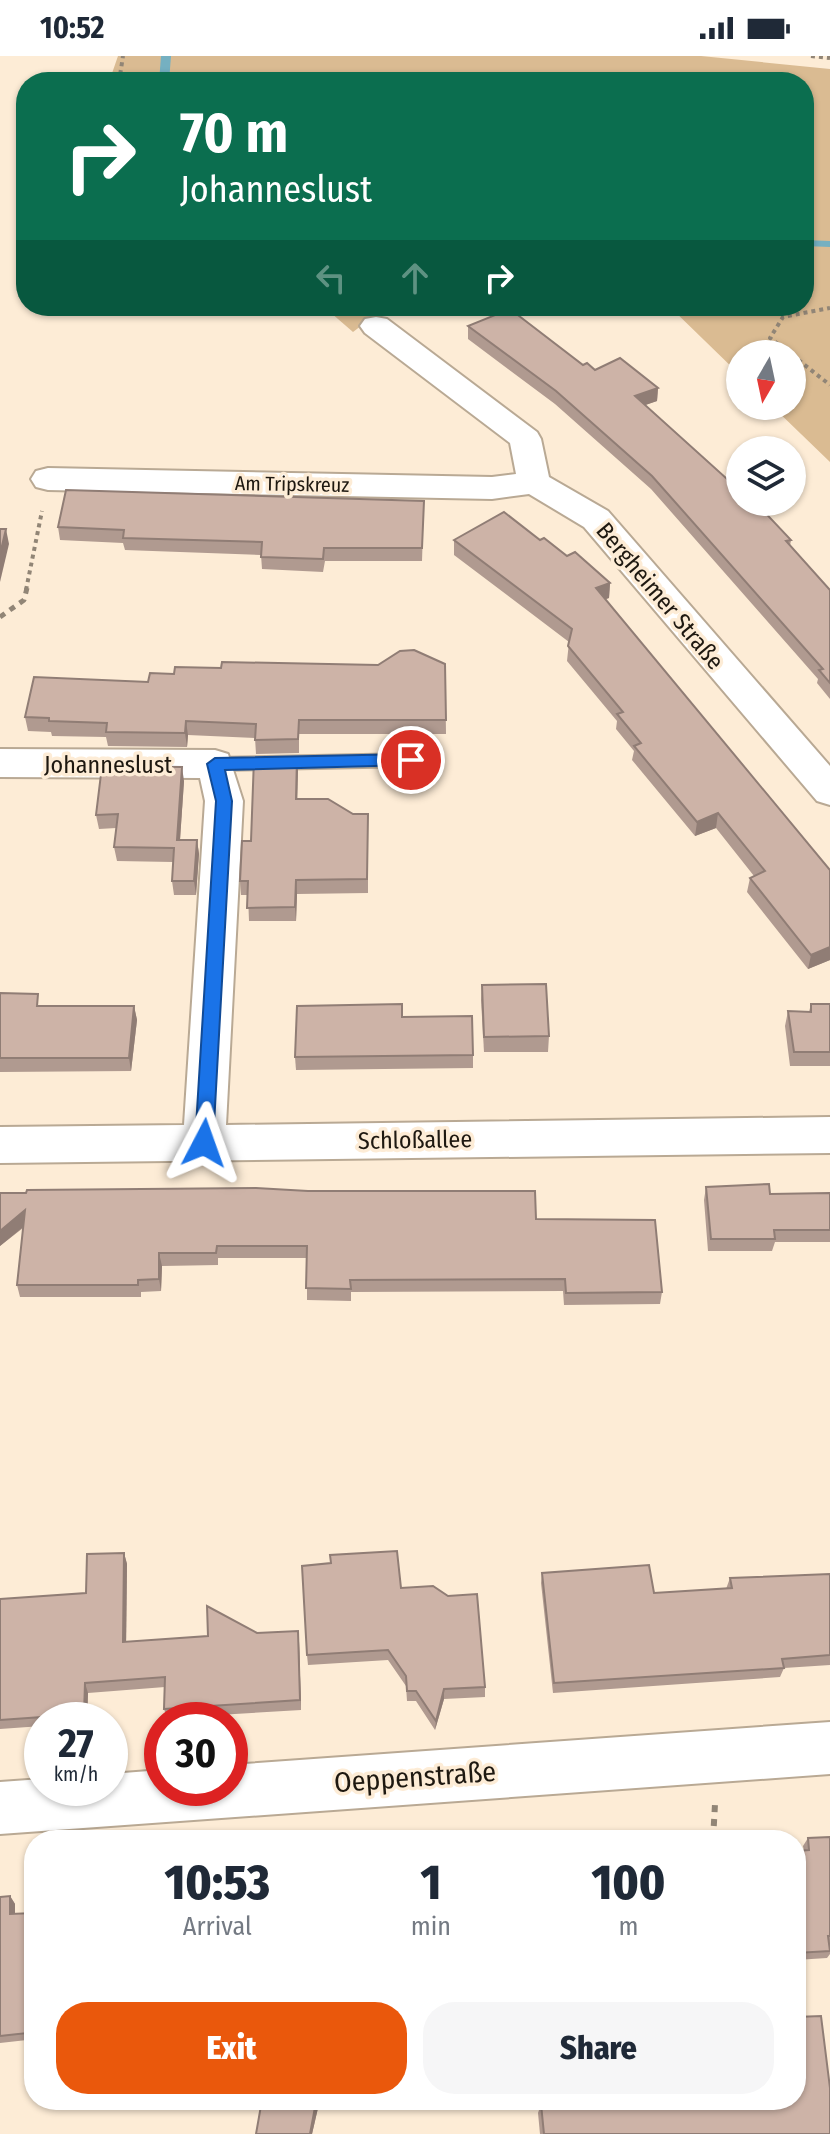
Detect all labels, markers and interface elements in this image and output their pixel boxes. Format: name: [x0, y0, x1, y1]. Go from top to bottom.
text: 10:52: [40, 10, 104, 46]
text: 70 m: [180, 100, 288, 167]
icon: right: [48, 104, 152, 208]
text: Johanneslust: [180, 168, 372, 212]
icon: left: [309, 256, 353, 300]
icon: ahead: [393, 256, 437, 300]
icon: right: [477, 256, 521, 300]
north arrow: [726, 340, 806, 420]
map controls: [726, 340, 806, 516]
button: layers: [726, 436, 806, 516]
street label: Am Tripskreuz: [235, 471, 350, 497]
street label: Bergheimer Straße: [590, 517, 730, 675]
pin: [377, 726, 445, 794]
icon: arrive: [389, 738, 433, 782]
street label: Johanneslust: [44, 751, 172, 779]
position arrow: [162, 1101, 246, 1185]
street label: Schloßallee: [358, 1125, 472, 1155]
speed limit sign: 30: [144, 1702, 248, 1806]
text: 27: [58, 1720, 94, 1768]
street label: Oeppenstraße: [333, 1755, 497, 1799]
text: km/h: [54, 1762, 98, 1786]
text: 10:53: [165, 1854, 270, 1912]
text: 1: [420, 1854, 441, 1912]
text: 100: [591, 1854, 665, 1912]
text: Arrival: [183, 1911, 252, 1942]
text: min: [411, 1911, 451, 1942]
text: m: [618, 1911, 638, 1942]
button: Exit: [56, 2002, 407, 2094]
button: Share: [423, 2002, 774, 2094]

